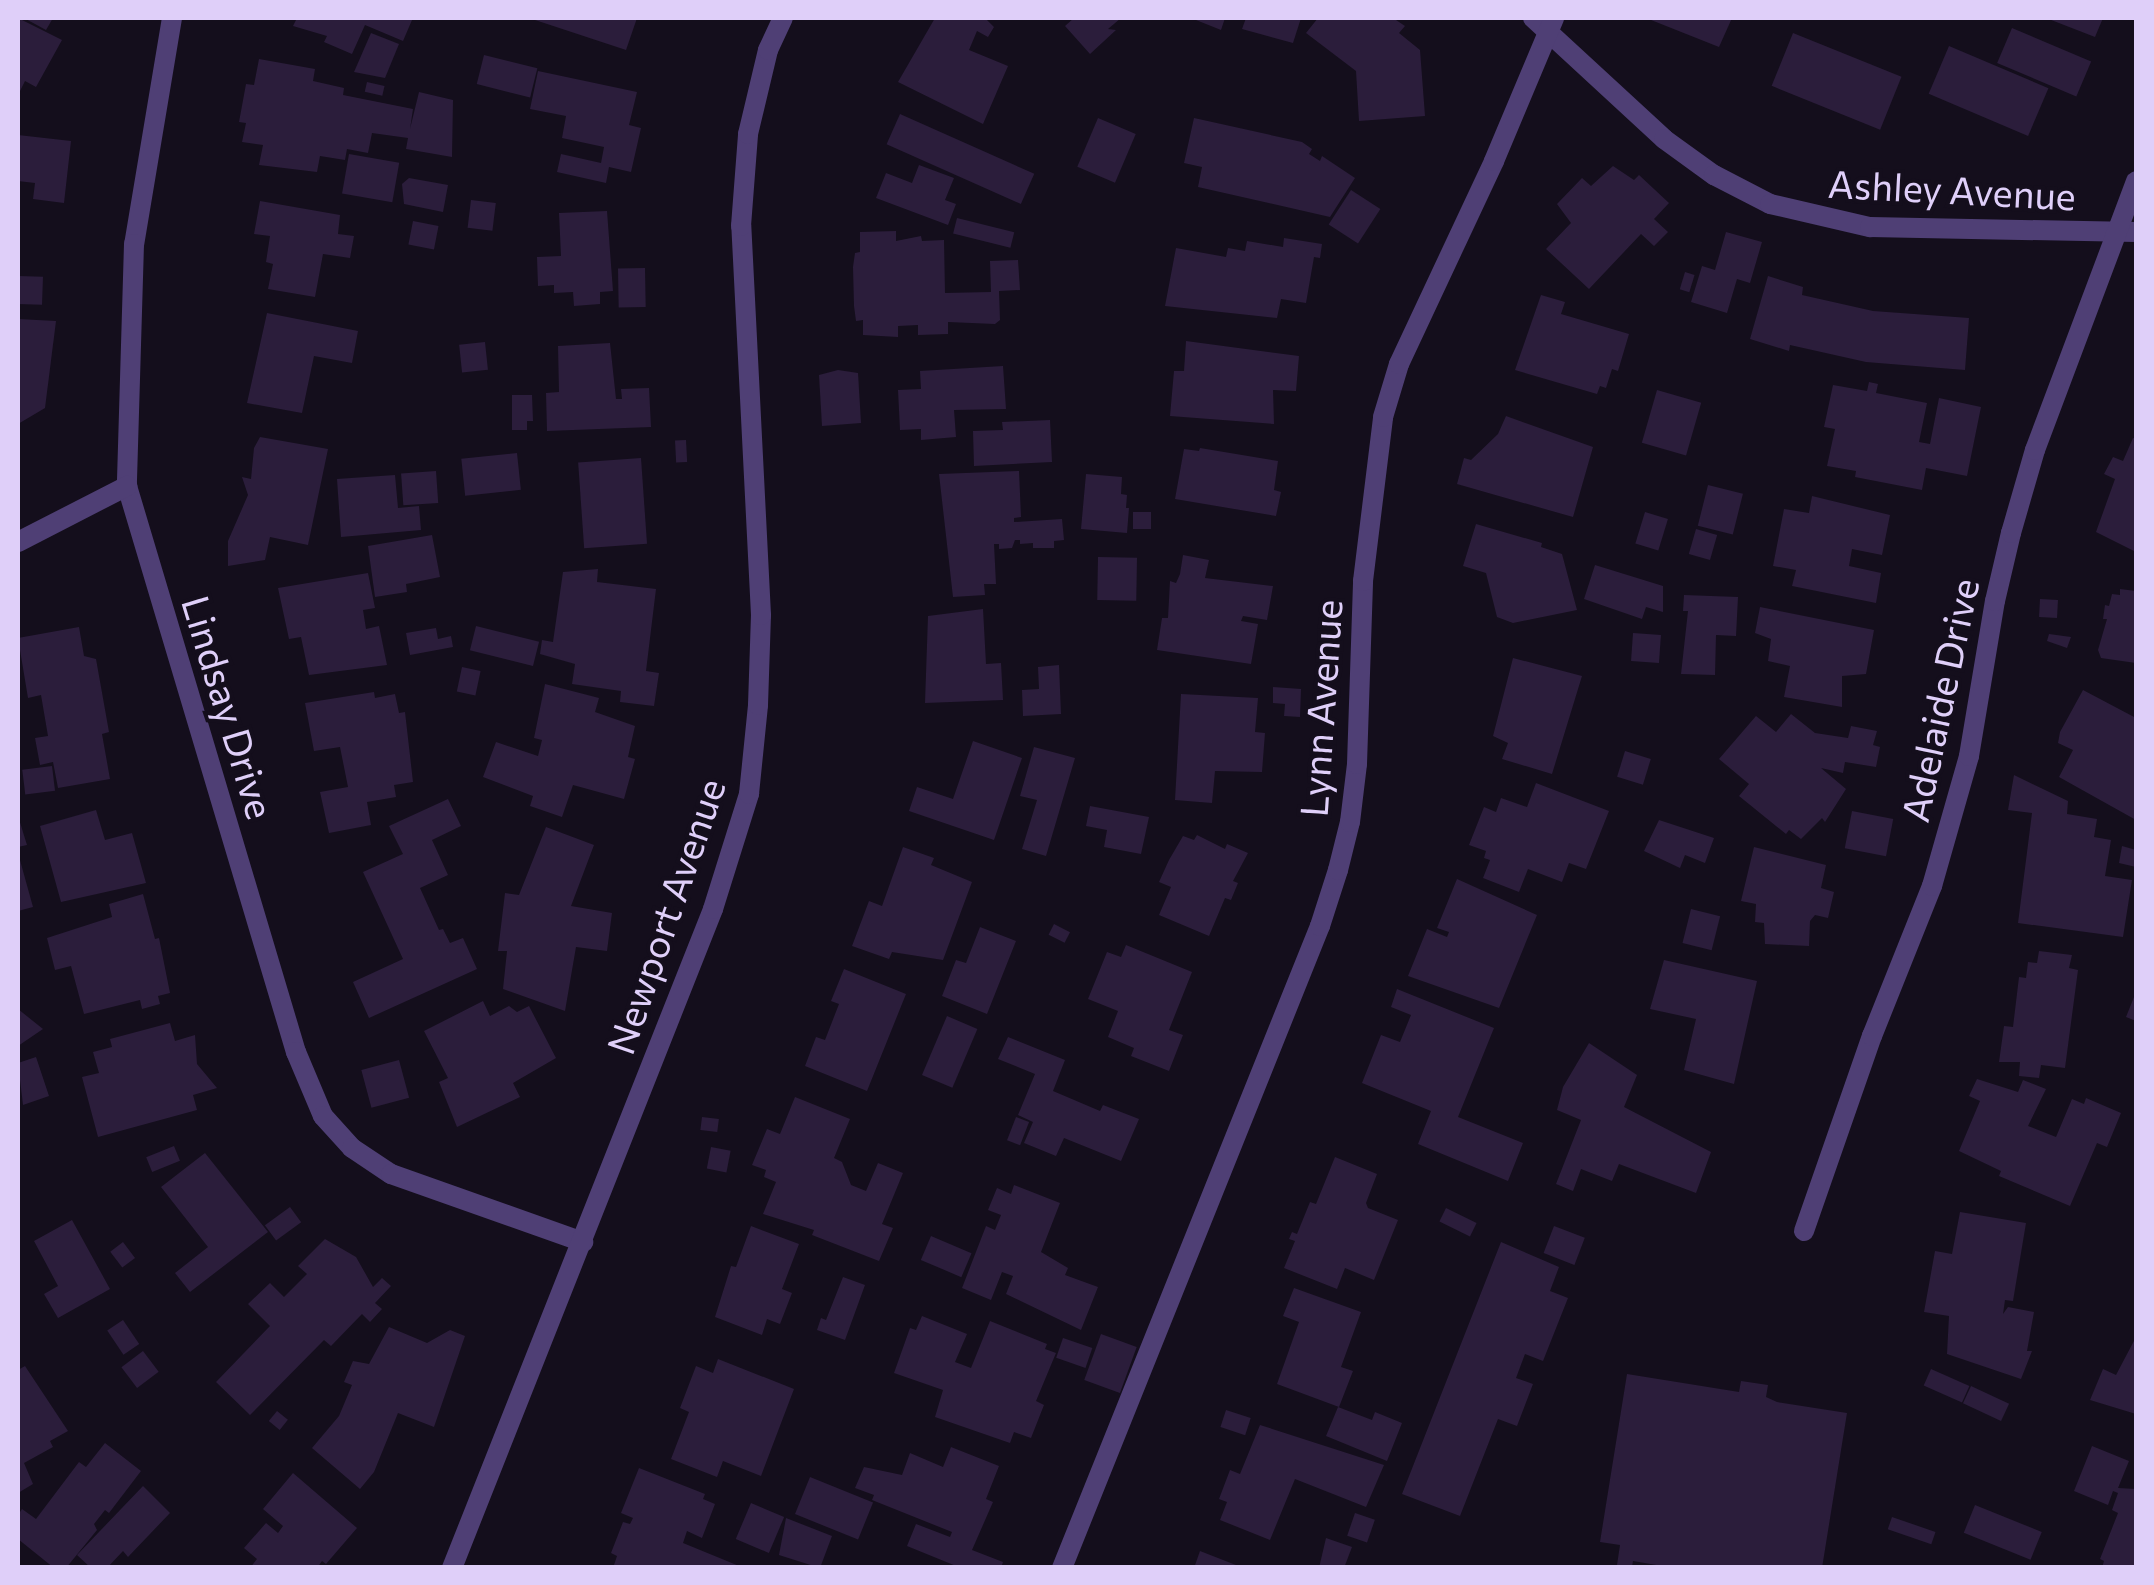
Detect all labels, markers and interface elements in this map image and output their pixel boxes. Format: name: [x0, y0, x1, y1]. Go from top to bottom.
street label: Ashley Avenue: [1827, 160, 2077, 218]
street label: Adelaide Drive: [1891, 574, 1987, 826]
street label: Lindsay Drive: [173, 590, 285, 824]
street label: Lynn Avenue: [1290, 598, 1350, 818]
street label: Newport Avenue: [596, 772, 734, 1060]

